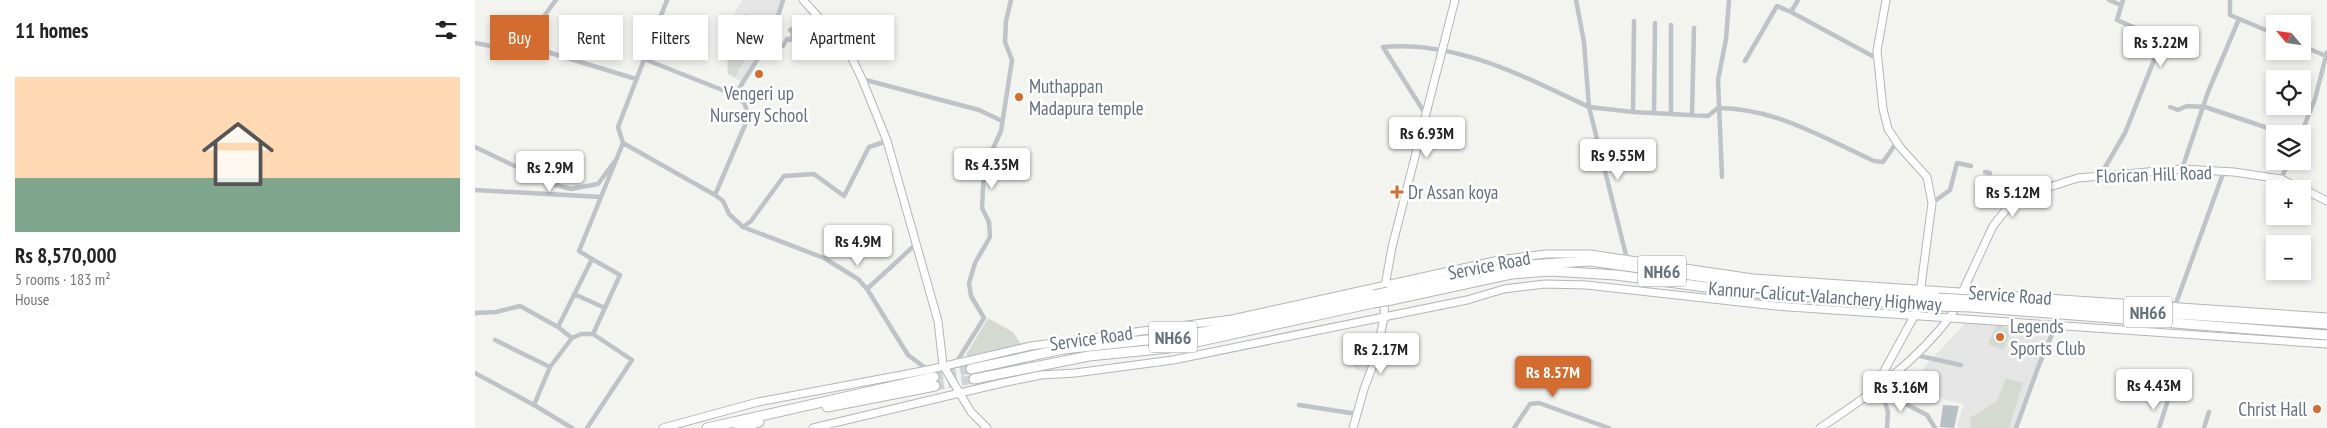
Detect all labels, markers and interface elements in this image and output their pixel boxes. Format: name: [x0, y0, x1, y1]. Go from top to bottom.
chip: Buy: [490, 15, 549, 60]
chip: Rent: [559, 15, 623, 60]
chip: Filters: [633, 15, 708, 60]
chip: New: [718, 15, 782, 60]
chip: Apartment: [792, 15, 894, 60]
north arrow: [2266, 15, 2311, 60]
map controls: [2266, 15, 2311, 280]
icon: filters: [432, 16, 460, 44]
text: 11 homes: [15, 17, 88, 44]
pin: Rs 3.22M: [2109, 26, 2213, 68]
text: Rs 3.22M: [2134, 32, 2188, 52]
marker: Vengeri up Nursery School: [753, 68, 765, 80]
button: locate: [2266, 70, 2311, 115]
place label: Muthappan Madapura temple: [1029, 74, 1144, 120]
place label: Vengeri up Nursery School: [710, 81, 809, 127]
marker: Muthappan Madapura temple: [1013, 91, 1025, 103]
icon: home: [193, 109, 283, 199]
pin: Rs 6.93M: [1375, 116, 1479, 159]
text: Rs 6.93M: [1400, 123, 1454, 143]
button: layers: [2266, 125, 2311, 170]
pin: Rs 9.55M: [1566, 138, 1670, 181]
text: Rs 9.55M: [1591, 145, 1645, 165]
pin: Rs 4.35M: [940, 148, 1044, 190]
pin: Rs 2.9M: [504, 150, 596, 193]
text: Rs 4.35M: [965, 154, 1019, 174]
text: Rs 2.9M: [527, 157, 573, 177]
street label: Florican Hill Road: [2096, 160, 2212, 188]
pin: Rs 5.12M: [1961, 176, 2065, 218]
place label: Dr Assan koya: [1408, 180, 1498, 204]
button: +: [2266, 180, 2311, 225]
text: Rs 5.12M: [1986, 182, 2040, 202]
marker: Dr Assan koya: [1390, 185, 1404, 199]
pin: Rs 4.9M: [812, 224, 904, 267]
text: Rs 4.9M: [835, 231, 881, 251]
button: −: [2266, 235, 2311, 280]
text: Rs 8,570,000: [15, 242, 117, 269]
street label: Service Road: [1446, 245, 1532, 285]
road number: NH66: [1638, 256, 1686, 286]
text: 5 rooms · 183 m²: [15, 269, 111, 289]
street label: Kannur-Calicut-Valanchery Highway: [1708, 276, 1943, 316]
street label: Service Road: [1968, 280, 2052, 310]
text: House: [15, 289, 49, 309]
road number: NH66: [2124, 296, 2172, 328]
place label: Legends Sports Club: [2010, 314, 2086, 360]
street label: Service Road: [1048, 320, 1134, 356]
road number: NH66: [1149, 322, 1197, 352]
marker: Legends Sports Club: [1994, 331, 2006, 343]
pin: Rs 2.17M: [1329, 332, 1433, 375]
text: Rs 2.17M: [1354, 339, 1408, 359]
pin: Rs 8.57M: [1501, 356, 1605, 398]
text: Rs 8.57M: [1526, 362, 1580, 382]
pin: Rs 4.43M: [2102, 368, 2206, 411]
pin: Rs 3.16M: [1849, 370, 1953, 413]
text: Rs 4.43M: [2127, 375, 2181, 395]
text: Rs 3.16M: [1874, 377, 1928, 397]
place label: Christ Hall: [2238, 397, 2308, 421]
marker: Christ Hall: [2311, 403, 2323, 415]

